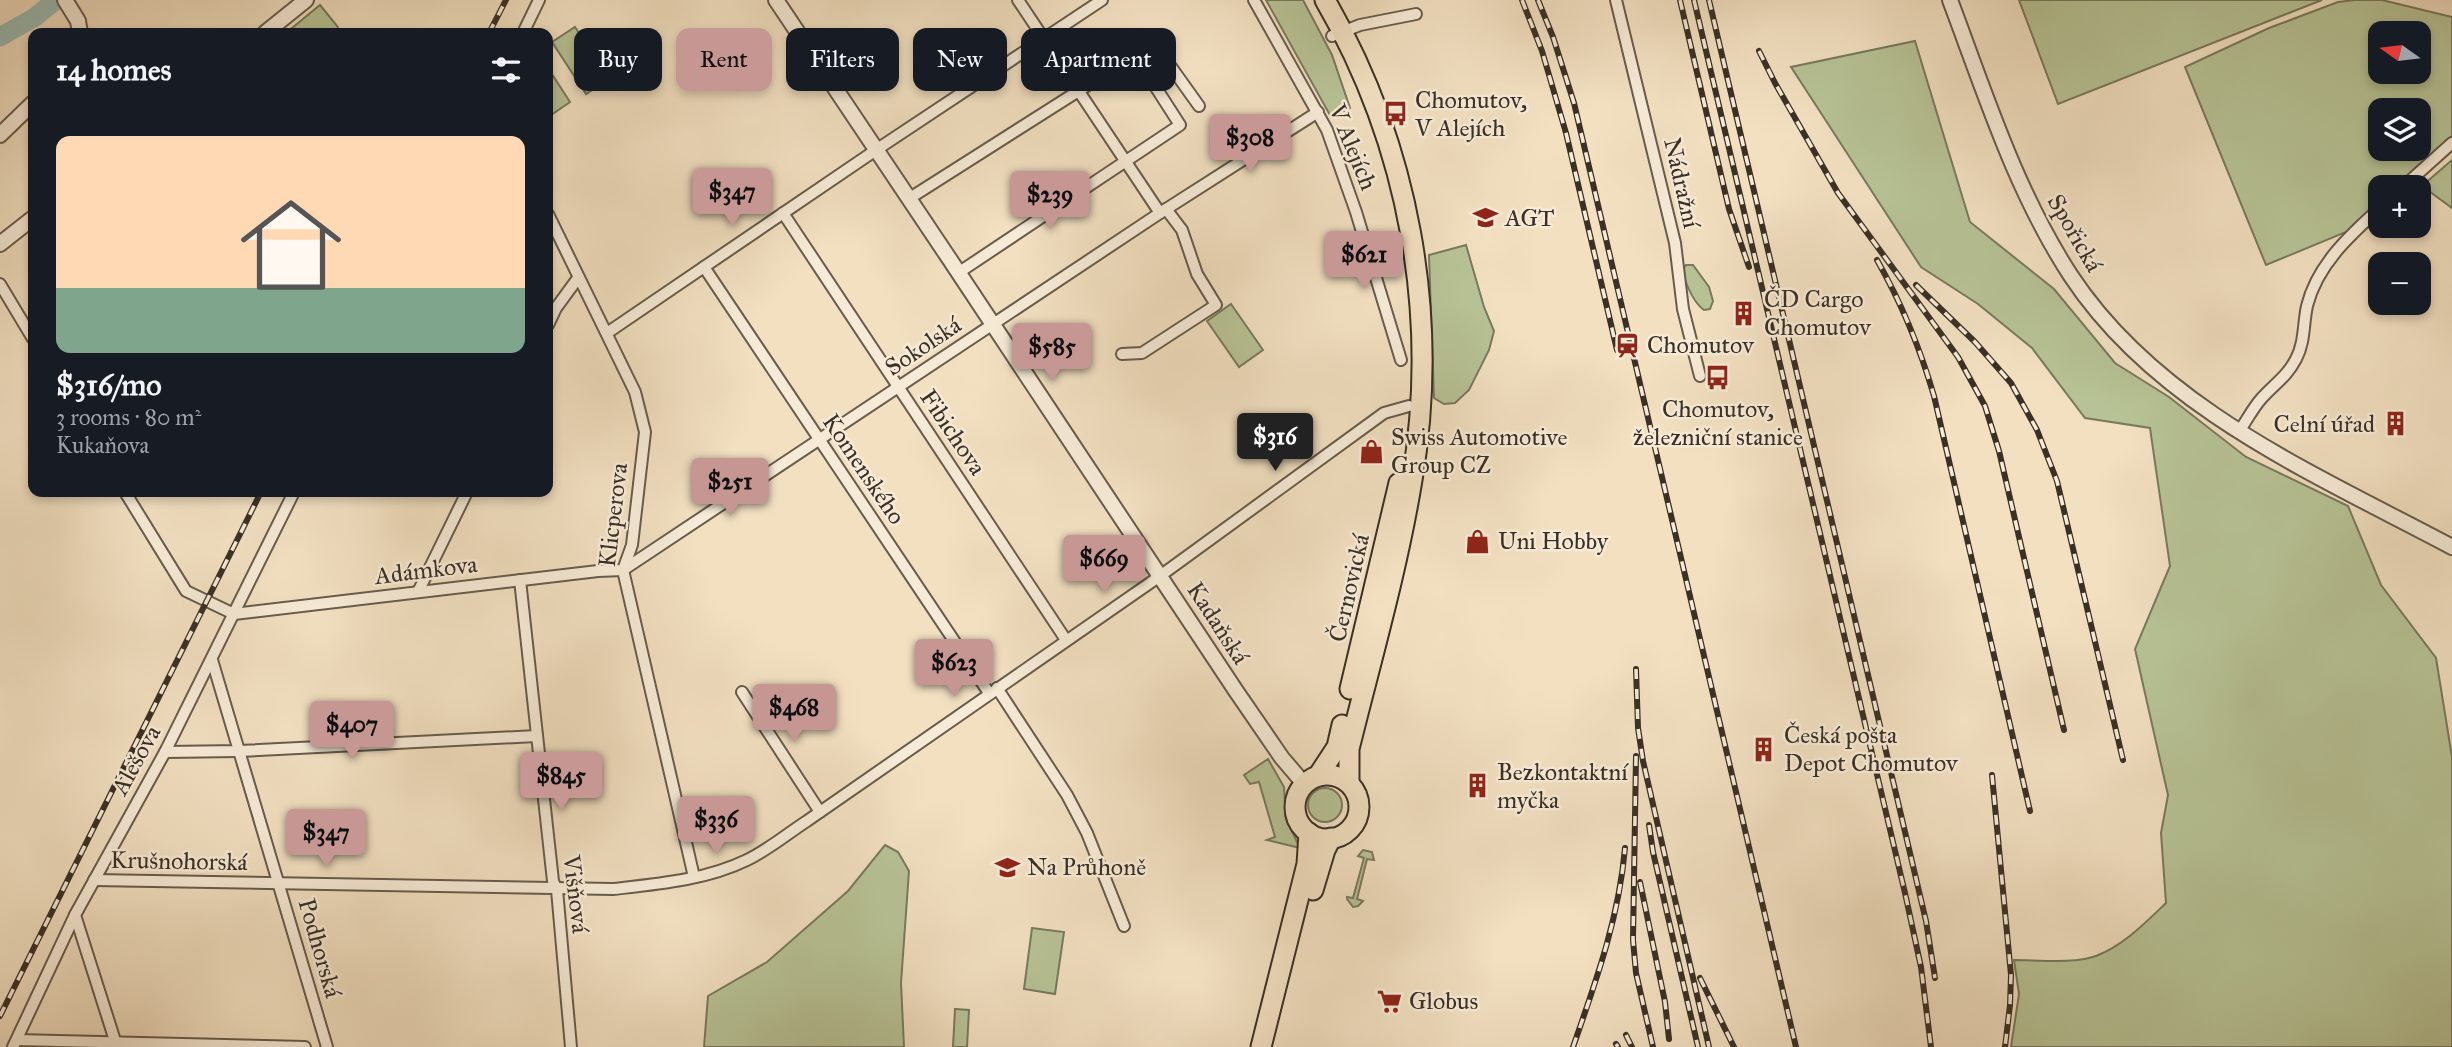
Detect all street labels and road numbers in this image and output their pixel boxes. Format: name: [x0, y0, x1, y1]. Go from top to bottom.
street label: V Alejích: [1322, 99, 1384, 194]
street label: Nádražní: [1657, 135, 1707, 232]
street label: Spořická: [2041, 189, 2110, 278]
street label: Sokolská: [879, 309, 968, 382]
street label: Fibichova: [913, 383, 993, 481]
street label: Komenského: [816, 408, 912, 530]
street label: Klicperova: [592, 460, 634, 569]
street label: Černovická: [1322, 530, 1376, 645]
street label: Adámkova: [372, 549, 480, 591]
street label: Kadaňská: [1180, 576, 1256, 671]
street label: Alešova: [104, 719, 168, 801]
street label: Krušnohorská: [110, 845, 249, 877]
street label: Višňová: [556, 852, 596, 936]
street label: Podhorská: [292, 895, 349, 1002]

